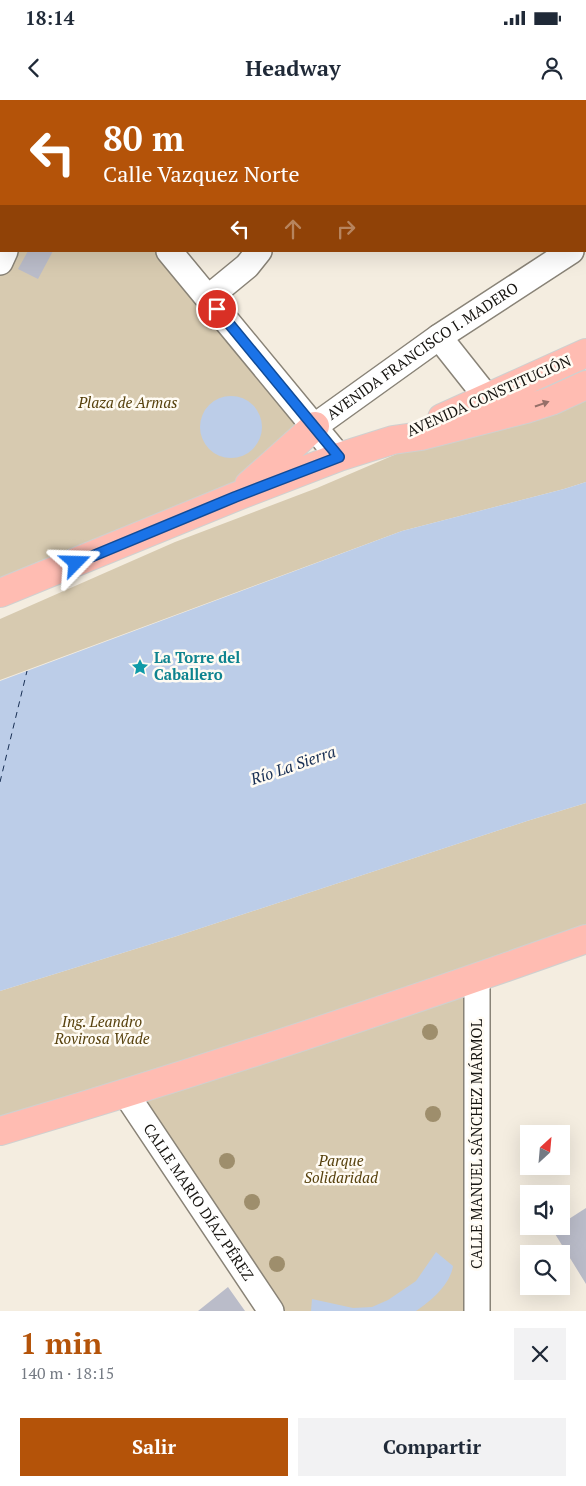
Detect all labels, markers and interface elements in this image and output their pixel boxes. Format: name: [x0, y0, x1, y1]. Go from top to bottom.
text: 18:14: [25, 5, 74, 30]
text: Headway: [245, 53, 341, 82]
icon: back: [20, 54, 48, 82]
icon: person: [538, 54, 566, 82]
text: 80 m: [103, 115, 184, 161]
icon: left: [20, 120, 85, 185]
text: Calle Vazquez Norte: [103, 159, 300, 188]
icon: left: [226, 215, 254, 243]
icon: ahead: [279, 215, 307, 243]
icon: right: [332, 215, 360, 243]
street label: AVENIDA FRANCISCO I. MADERO: [322, 277, 522, 424]
pin: [196, 288, 238, 330]
icon: arrive: [203, 295, 231, 323]
street label: AVENIDA CONSTITUCIÓN: [403, 350, 574, 440]
park label: Plaza de Armas: [77, 392, 178, 412]
one-way arrow: [535, 400, 550, 408]
position arrow: [49, 536, 101, 588]
place label: La Torre del Caballero: [154, 647, 240, 684]
place icon: La Torre del Caballero: [130, 657, 150, 677]
water label: Río La Sierra: [247, 740, 338, 790]
park label: Ing. Leandro Rovirosa Wade: [53, 1011, 150, 1048]
street label: CALLE MANUEL SÁNCHEZ MÁRMOL: [466, 1019, 486, 1269]
street label: CALLE MARIO DÍAZ PÉREZ: [139, 1119, 259, 1284]
north arrow: [520, 1125, 570, 1175]
map controls: [520, 1125, 570, 1295]
park label: Parque Solidaridad: [304, 1150, 379, 1187]
button: sound: [520, 1185, 570, 1235]
button: search: [520, 1245, 570, 1295]
text: 1 min: [20, 1323, 102, 1363]
button: close: [514, 1328, 566, 1380]
text: 140 m · 18:15: [20, 1362, 114, 1384]
button: Salir: [20, 1418, 288, 1476]
button: Compartir: [298, 1418, 566, 1476]

